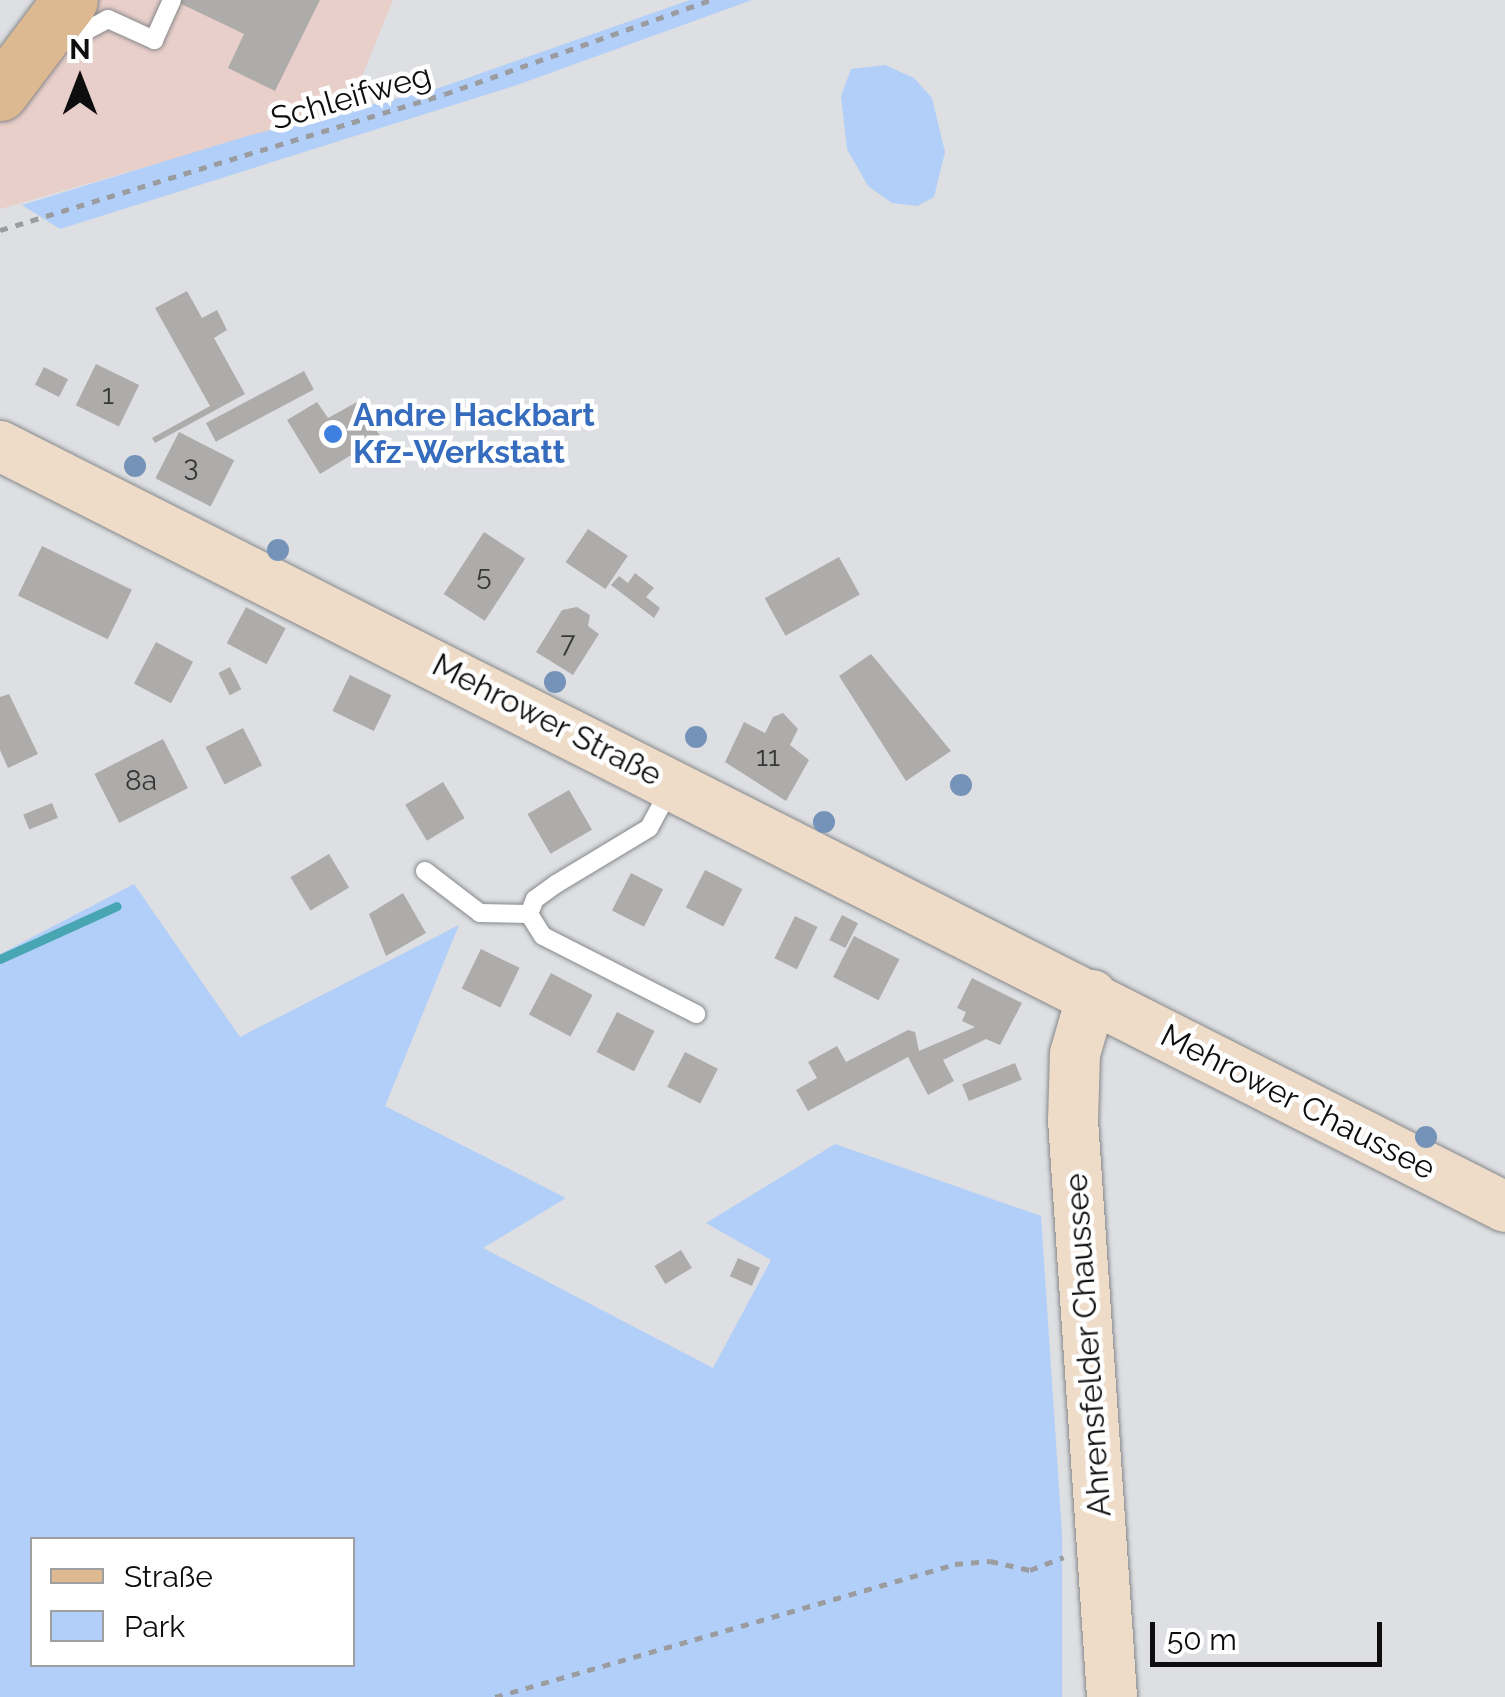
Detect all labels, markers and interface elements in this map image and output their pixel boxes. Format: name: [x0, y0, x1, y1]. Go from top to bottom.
north arrow: [30, 30, 130, 130]
text: N: [69, 33, 91, 66]
street label: Schleifweg: [267, 56, 435, 138]
house number: 1: [102, 378, 114, 412]
place label: Andre Hackbart Kfz-Werkstatt: [353, 397, 595, 472]
marker: Andre Hackbart Kfz-Werkstatt: [322, 423, 344, 445]
house number: 3: [184, 450, 198, 484]
house number: 5: [476, 559, 492, 593]
house number: 7: [561, 626, 575, 660]
street label: Mehrower Straße: [426, 645, 668, 795]
house number: 11: [756, 740, 780, 774]
house number: 8a: [125, 764, 157, 798]
street label: Mehrower Chaussee: [1154, 1016, 1442, 1188]
street label: Ahrensfelder Chaussee: [1057, 1172, 1119, 1518]
legend: [30, 1537, 355, 1667]
text: Straße: [124, 1559, 213, 1594]
scale bar: [1155, 1602, 1388, 1664]
text: Park: [124, 1609, 185, 1644]
text: 50 m: [1167, 1622, 1237, 1657]

